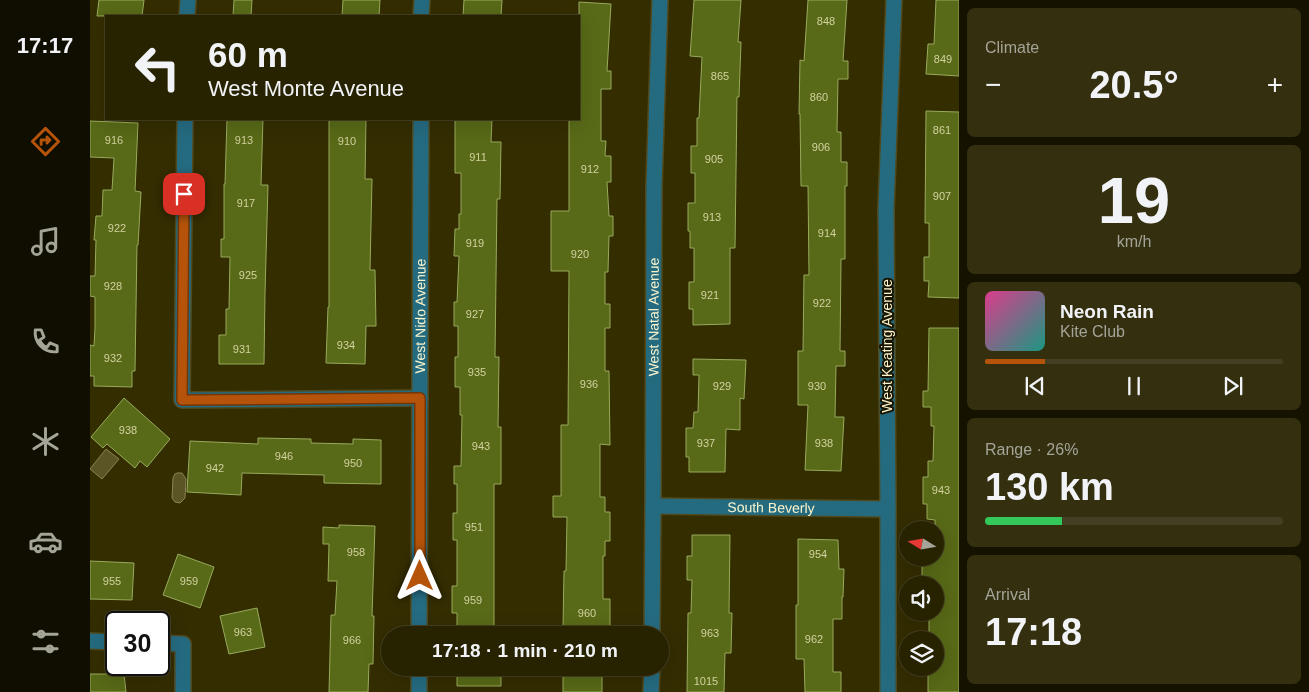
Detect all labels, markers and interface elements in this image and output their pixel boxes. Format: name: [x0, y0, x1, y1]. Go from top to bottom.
house number: 848: [817, 15, 835, 27]
text: 17:17: [17, 33, 73, 58]
icon: left: [125, 35, 190, 100]
text: 60 m: [208, 35, 288, 74]
text: Climate: [985, 39, 1039, 56]
house number: 849: [934, 53, 952, 65]
text: 20.5°: [1089, 64, 1179, 106]
text: −: [985, 69, 1001, 100]
text: +: [1267, 69, 1283, 100]
house number: 865: [711, 70, 729, 82]
text: West Monte Avenue: [208, 76, 404, 101]
house number: 860: [810, 91, 828, 103]
icon: directions: [28, 124, 63, 159]
house number: 861: [933, 124, 951, 136]
house number: 916: [105, 134, 123, 146]
house number: 913: [235, 134, 253, 146]
house number: 910: [338, 135, 356, 147]
house number: 906: [812, 141, 830, 153]
house number: 911: [469, 151, 487, 163]
house number: 905: [705, 153, 723, 165]
house number: 912: [581, 163, 599, 175]
text: 19: [1098, 164, 1170, 237]
pin: [163, 173, 205, 215]
icon: arrive: [170, 180, 198, 208]
house number: 907: [933, 190, 951, 202]
house number: 917: [237, 197, 255, 209]
house number: 913: [703, 211, 721, 223]
house number: 922: [108, 222, 126, 234]
icon: music: [28, 224, 63, 259]
house number: 914: [818, 227, 836, 239]
text: km/h: [1117, 233, 1151, 250]
house number: 919: [466, 237, 484, 249]
house number: 920: [571, 248, 589, 260]
street label: West Natal Avenue: [645, 257, 662, 376]
street label: West Nido Avenue: [412, 258, 428, 373]
house number: 925: [239, 269, 257, 281]
street label: West Keating Avenue: [879, 279, 895, 413]
house number: 928: [104, 280, 122, 292]
house number: 921: [701, 289, 719, 301]
house number: 922: [813, 297, 831, 309]
text: Neon Rain: [1060, 301, 1154, 322]
house number: 927: [466, 308, 484, 320]
text: Kite Club: [1060, 323, 1125, 340]
icon: phone: [28, 324, 63, 359]
house number: 934: [337, 339, 355, 351]
house number: 931: [233, 343, 251, 355]
house number: 932: [104, 352, 122, 364]
house number: 935: [468, 366, 486, 378]
icon: previous: [1021, 372, 1049, 400]
icon: pause: [1120, 372, 1148, 400]
icon: next: [1219, 372, 1247, 400]
house number: 936: [580, 378, 598, 390]
house number: 929: [713, 380, 731, 392]
house number: 930: [808, 380, 826, 392]
icon: climate: [28, 424, 63, 459]
house number: 938: [119, 424, 137, 436]
house number: 937: [697, 437, 715, 449]
house number: 938: [815, 437, 833, 449]
house number: 943: [472, 440, 490, 452]
text: Range · 26%: [985, 441, 1078, 458]
house number: 946: [275, 450, 293, 462]
house number: 950: [344, 457, 362, 469]
house number: 942: [206, 462, 224, 474]
text: 130 km: [985, 466, 1114, 508]
house number: 943: [932, 484, 950, 496]
street label: South Beverly: [727, 499, 815, 516]
house number: 951: [465, 521, 483, 533]
north arrow: [899, 521, 944, 566]
map controls: [899, 521, 944, 676]
icon: car: [28, 524, 63, 559]
house number: 958: [347, 546, 365, 558]
house number: 954: [809, 548, 827, 560]
position arrow: [393, 549, 445, 601]
house number: 955: [103, 575, 121, 587]
house number: 959: [180, 575, 198, 587]
button: sound: [899, 576, 944, 621]
text: Arrival: [985, 586, 1030, 603]
house number: 959: [464, 594, 482, 606]
house number: 960: [578, 607, 596, 619]
speed limit sign: 30: [105, 611, 170, 676]
text: 17:18: [985, 611, 1082, 653]
icon: filters: [28, 624, 63, 659]
house number: 963: [234, 626, 252, 638]
house number: 963: [701, 627, 719, 639]
button: layers: [899, 631, 944, 676]
house number: 962: [805, 633, 823, 645]
house number: 966: [343, 634, 361, 646]
text: 17:18 · 1 min · 210 m: [432, 640, 618, 661]
house number: 1015: [694, 675, 718, 687]

